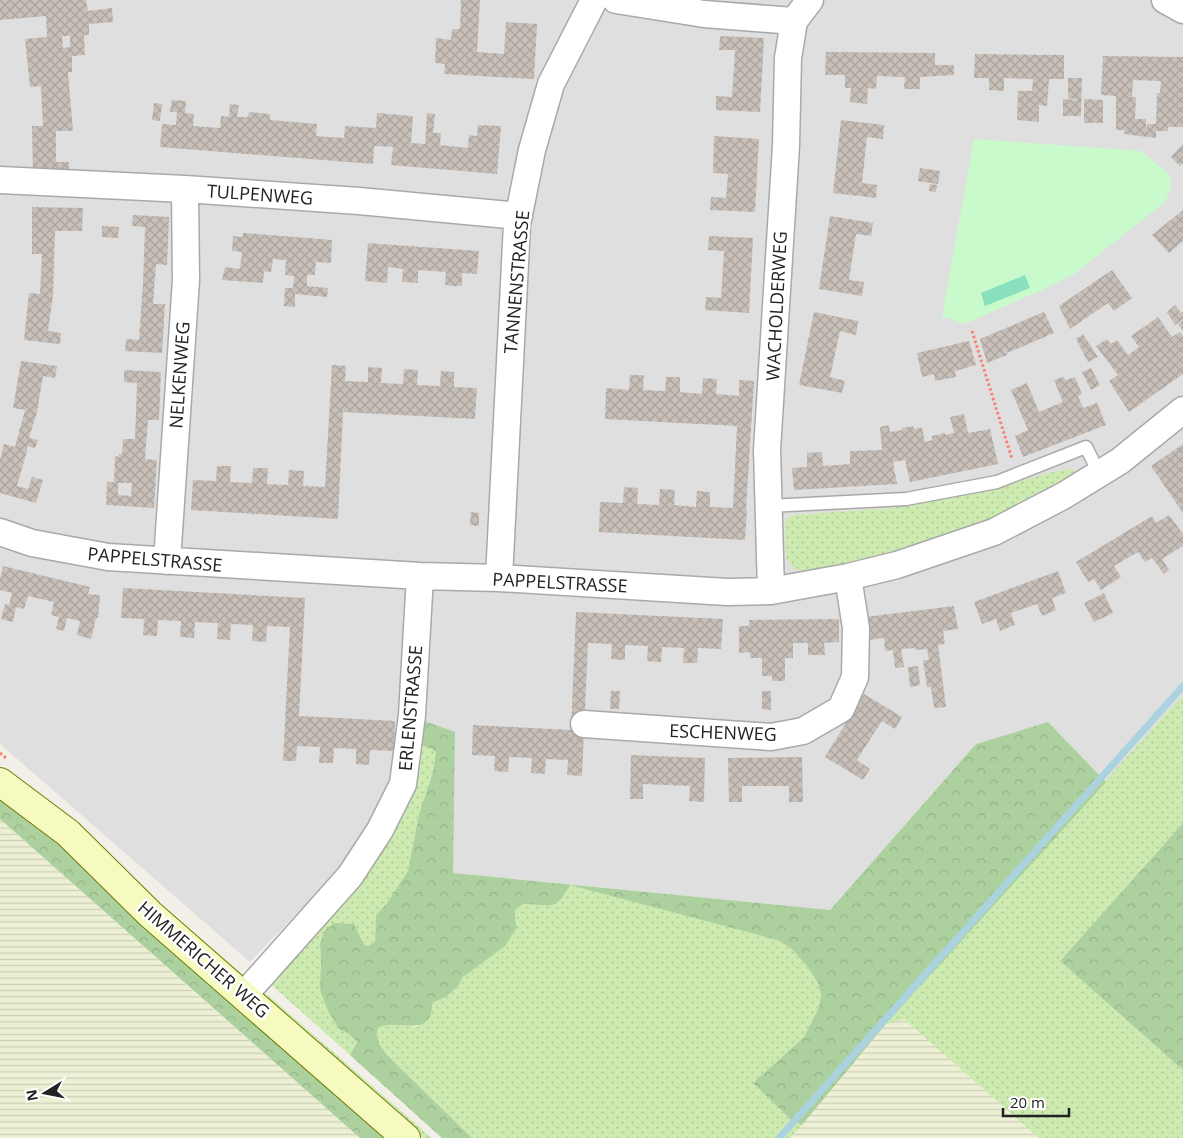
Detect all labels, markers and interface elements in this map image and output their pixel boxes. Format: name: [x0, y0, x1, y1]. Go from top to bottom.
street label: TULPENWEG: [206, 178, 314, 210]
street label: TANNENSTRASSE: [498, 209, 534, 355]
street label: WACHOLDERWEG: [760, 231, 792, 381]
street label: NELKENWEG: [163, 321, 195, 429]
street label: PAPPELSTRASSE: [87, 541, 223, 577]
street label: PAPPELSTRASSE: [492, 566, 628, 598]
street label: ERLENSTRASSE: [393, 644, 427, 772]
street label: ESCHENWEG: [669, 718, 777, 746]
street label: HIMMERICHER WEG: [133, 895, 275, 1023]
north arrow: [20, 1068, 70, 1118]
scale bar: [1003, 1086, 1069, 1118]
text: N: [21, 1088, 42, 1103]
text: 20 m: [1010, 1092, 1045, 1112]

